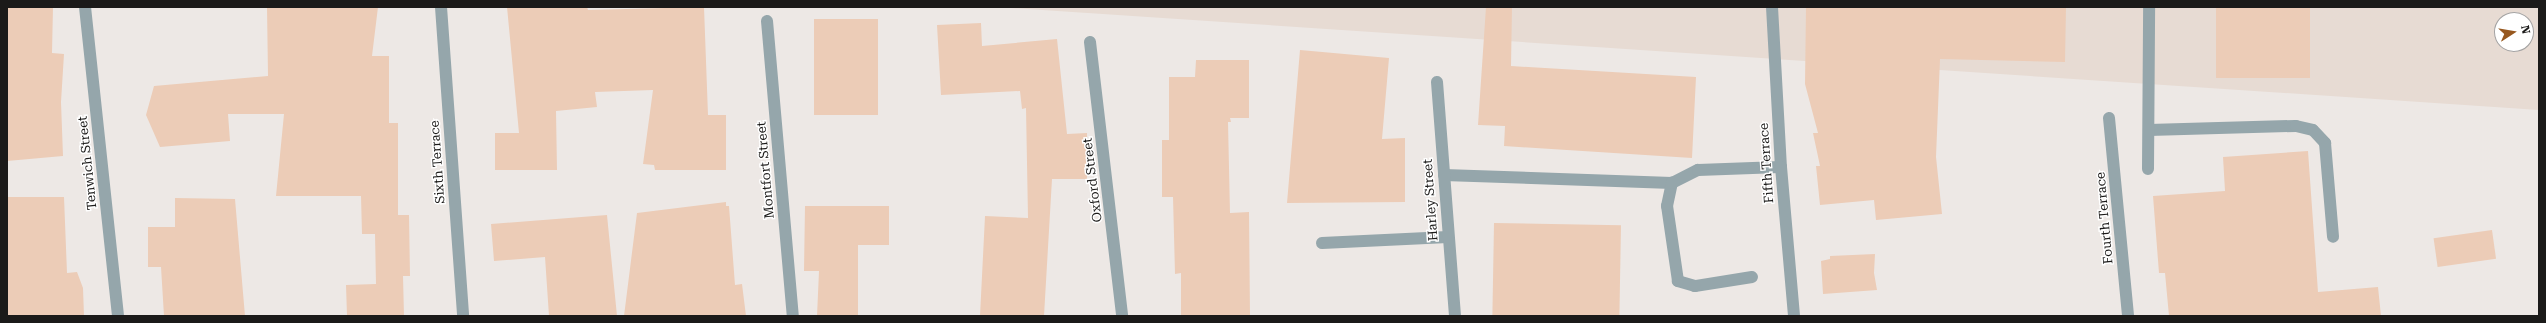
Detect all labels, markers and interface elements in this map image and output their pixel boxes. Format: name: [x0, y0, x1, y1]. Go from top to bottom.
north arrow: [2494, 12, 2534, 52]
text: N: [2518, 24, 2532, 35]
street label: Tenwich Street: [75, 115, 101, 211]
street label: Sixth Terrace: [427, 120, 449, 204]
street label: Montfort Street: [754, 121, 778, 219]
street label: Fifth Terrace: [1756, 122, 1778, 204]
street label: Oxford Street: [1080, 137, 1106, 223]
street label: Harley Street: [1420, 158, 1442, 242]
street label: Fourth Terrace: [2093, 171, 2117, 265]

